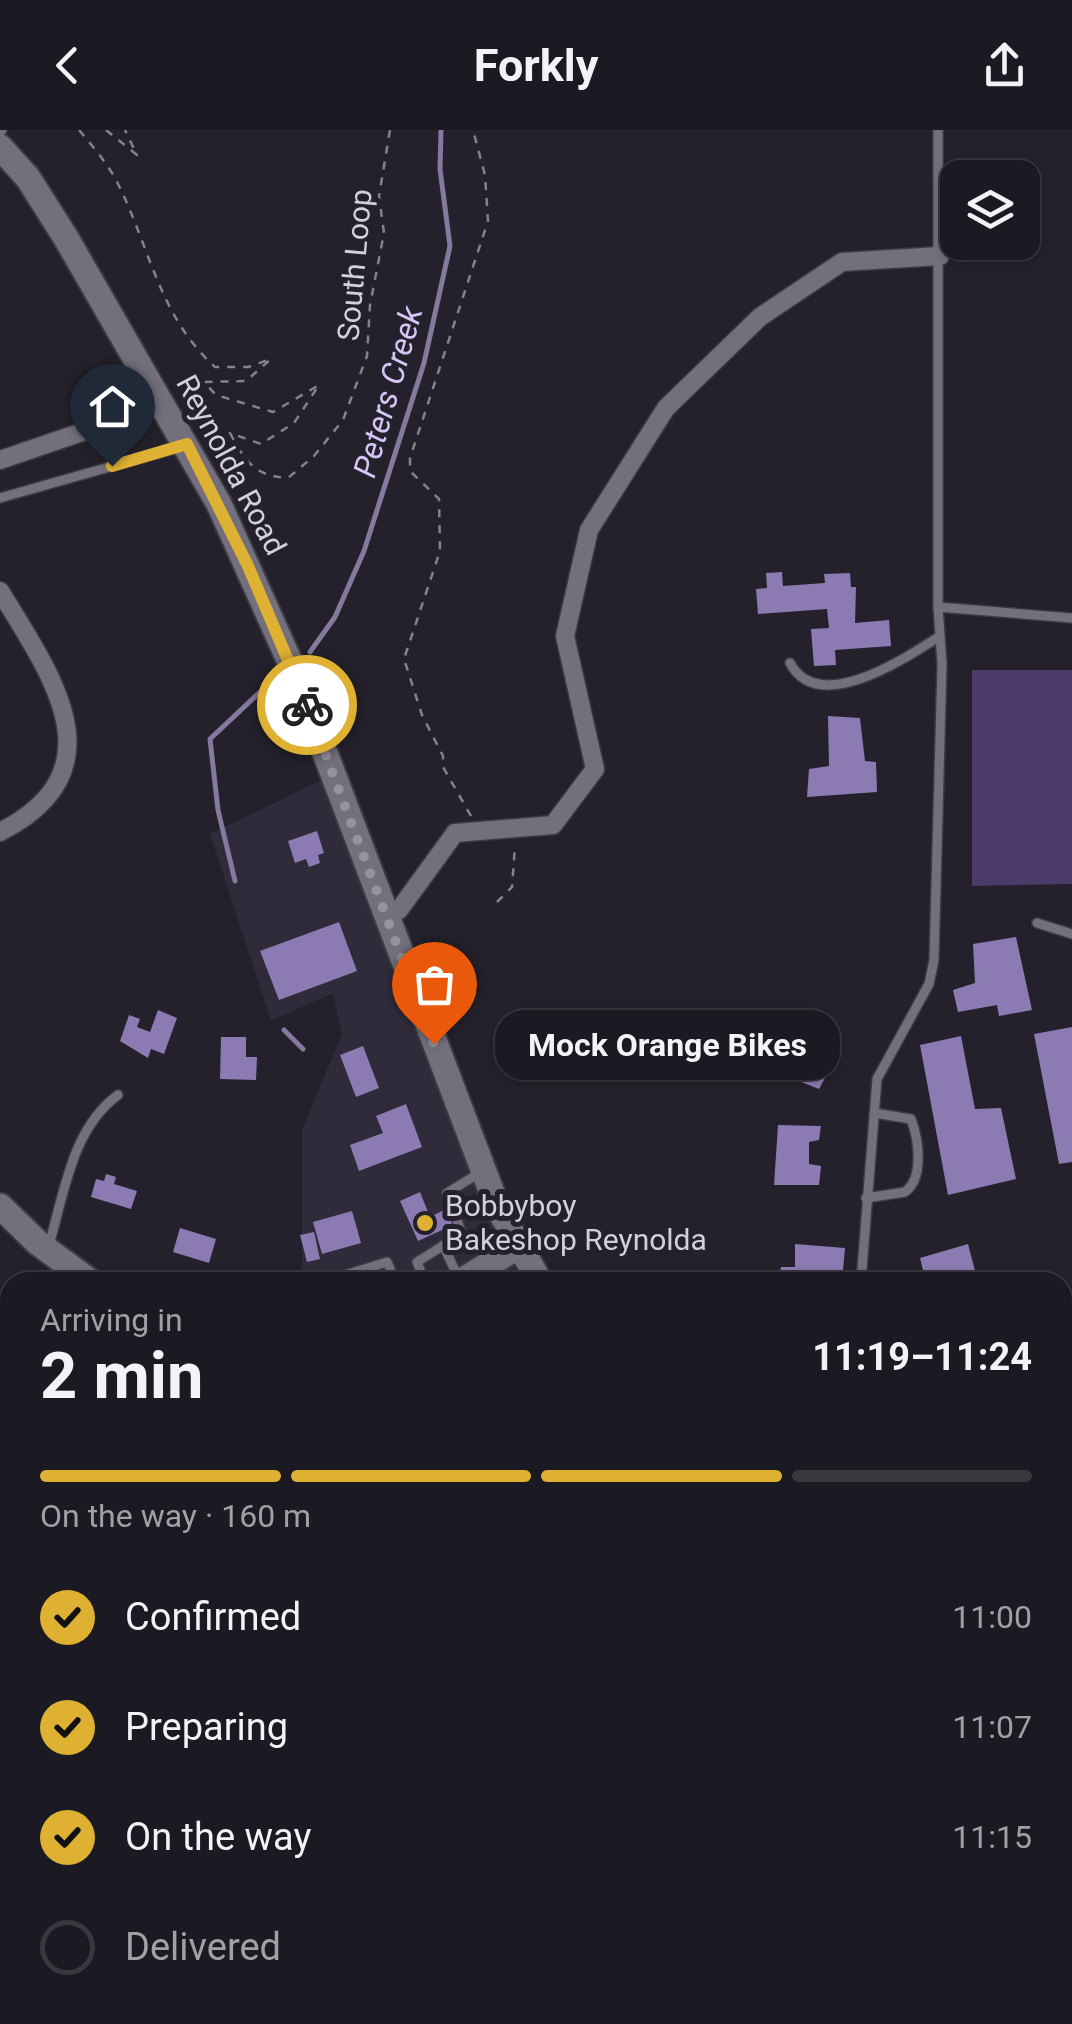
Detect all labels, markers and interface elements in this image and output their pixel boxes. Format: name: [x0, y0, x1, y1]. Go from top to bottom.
icon: back: [40, 38, 95, 93]
icon: share: [977, 38, 1032, 93]
text: Forkly: [474, 39, 598, 92]
map controls: [940, 160, 1040, 260]
button: layers: [940, 160, 1040, 260]
street label: South Loop: [330, 187, 379, 342]
water label: Peters Creek: [345, 301, 431, 482]
pin: [70, 364, 155, 467]
street label: Reynolda Road: [169, 369, 294, 561]
icon: home: [85, 379, 140, 434]
courier: [257, 655, 357, 755]
icon: bike: [280, 678, 335, 733]
pin: [392, 942, 477, 1045]
icon: bag: [407, 957, 462, 1012]
callout: Mock Orange Bikes: [494, 1009, 839, 1079]
text: Mock Orange Bikes: [528, 1026, 807, 1064]
place label: Bobbyboy Bakeshop Reynolda: [445, 1188, 707, 1257]
marker: Bobbyboy Bakeshop Reynolda: [414, 1212, 436, 1234]
text: Arriving in: [40, 1301, 183, 1339]
text: 11:19–11:24: [812, 1335, 1032, 1379]
text: 2 min: [40, 1338, 203, 1414]
text: On the way · 160 m: [40, 1497, 311, 1535]
icon: check: [40, 1590, 95, 1645]
text: Confirmed: [125, 1595, 301, 1639]
text: 11:00: [952, 1598, 1032, 1636]
icon: check: [40, 1700, 95, 1755]
text: Preparing: [125, 1705, 288, 1749]
text: 11:07: [952, 1708, 1032, 1746]
icon: check: [40, 1810, 95, 1865]
text: On the way: [125, 1815, 311, 1859]
text: 11:15: [952, 1818, 1032, 1856]
text: Delivered: [125, 1925, 281, 1969]

